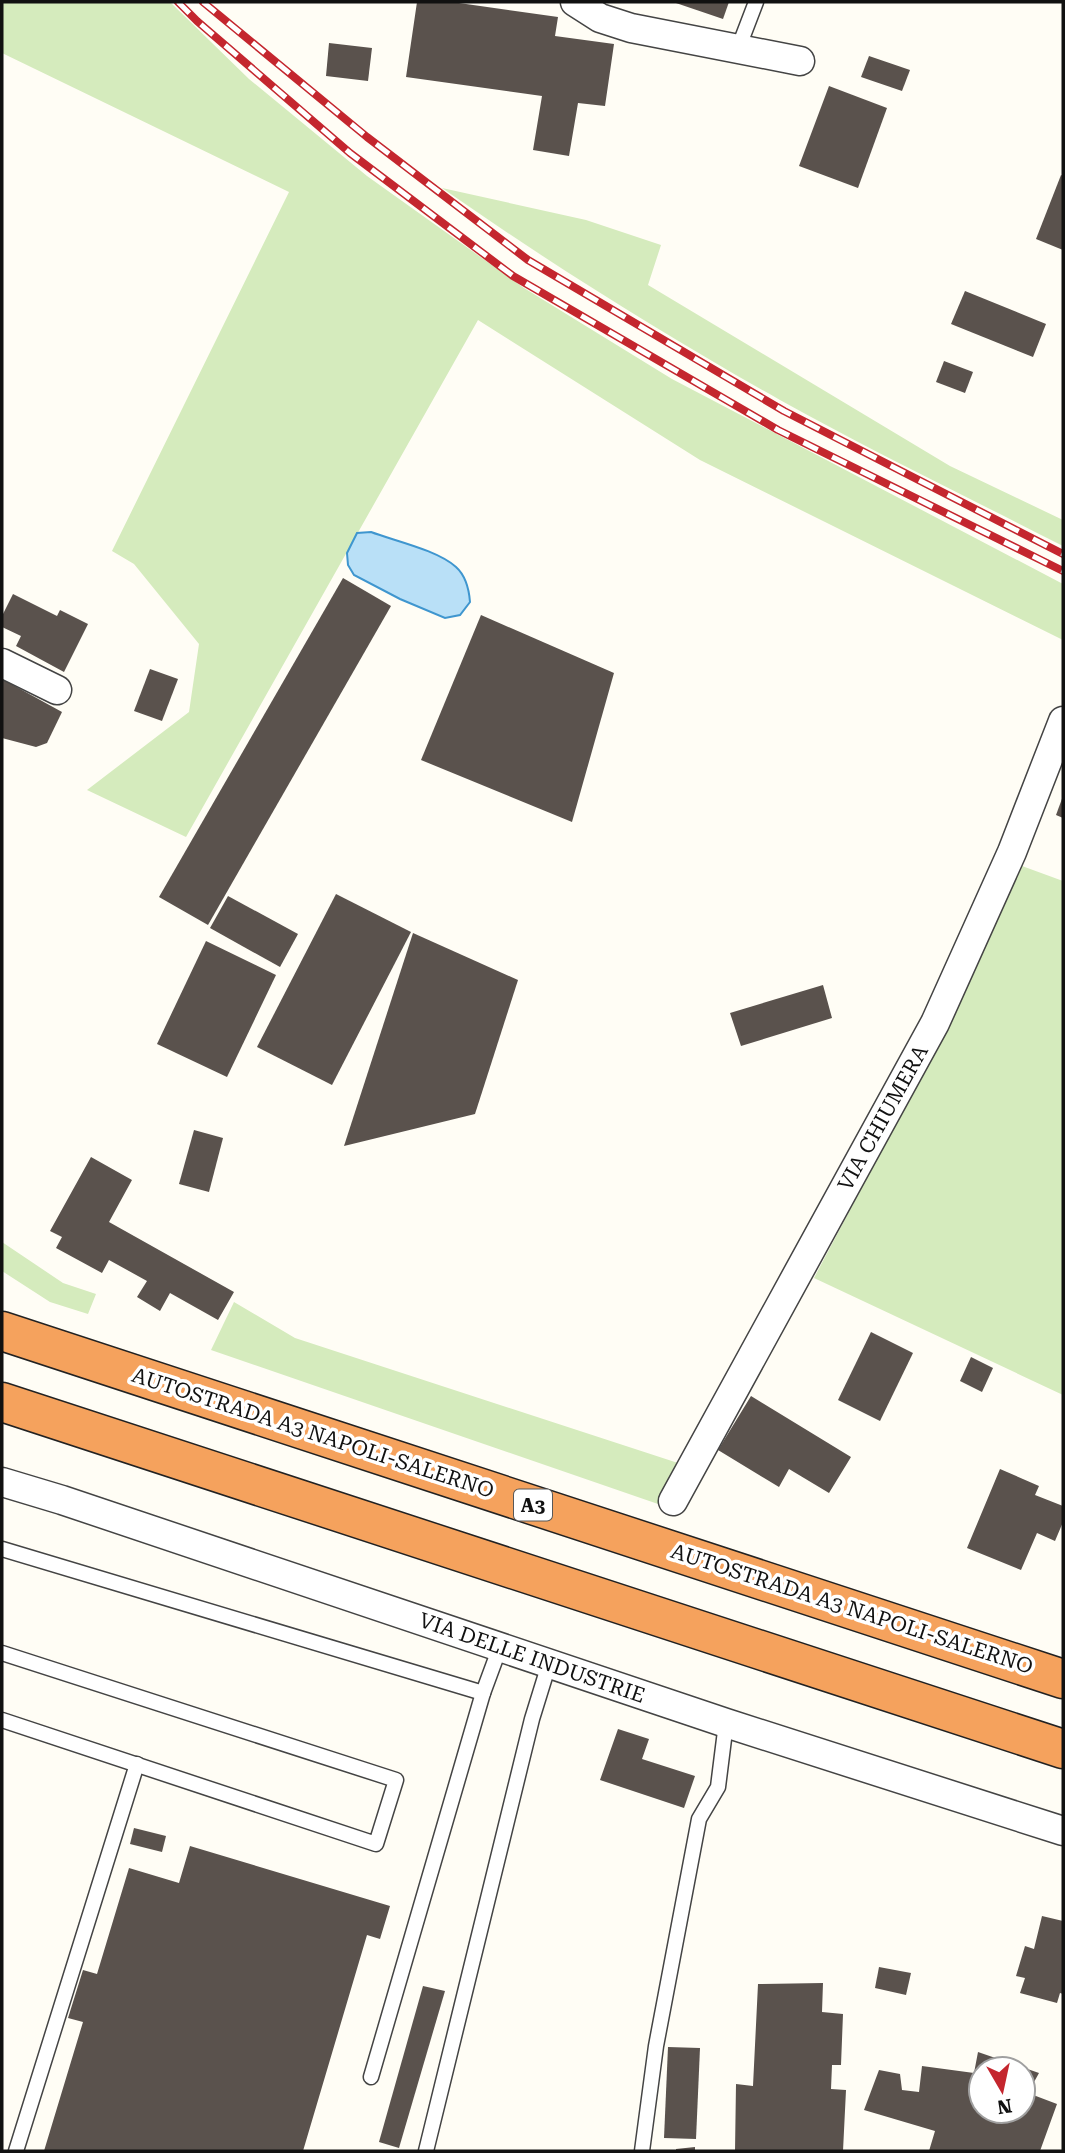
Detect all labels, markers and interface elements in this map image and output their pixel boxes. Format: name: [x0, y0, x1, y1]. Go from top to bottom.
street label: VIA CHIUMERA: [833, 1041, 933, 1195]
street label: AUTOSTRADA A3 NAPOLI-SALERNO: [129, 1363, 497, 1503]
road number: A3: [514, 1490, 552, 1520]
street label: AUTOSTRADA A3 NAPOLI-SALERNO: [668, 1539, 1036, 1679]
street label: VIA DELLE INDUSTRIE: [416, 1608, 648, 1708]
north arrow: [967, 2055, 1037, 2125]
text: N: [995, 2094, 1014, 2119]

